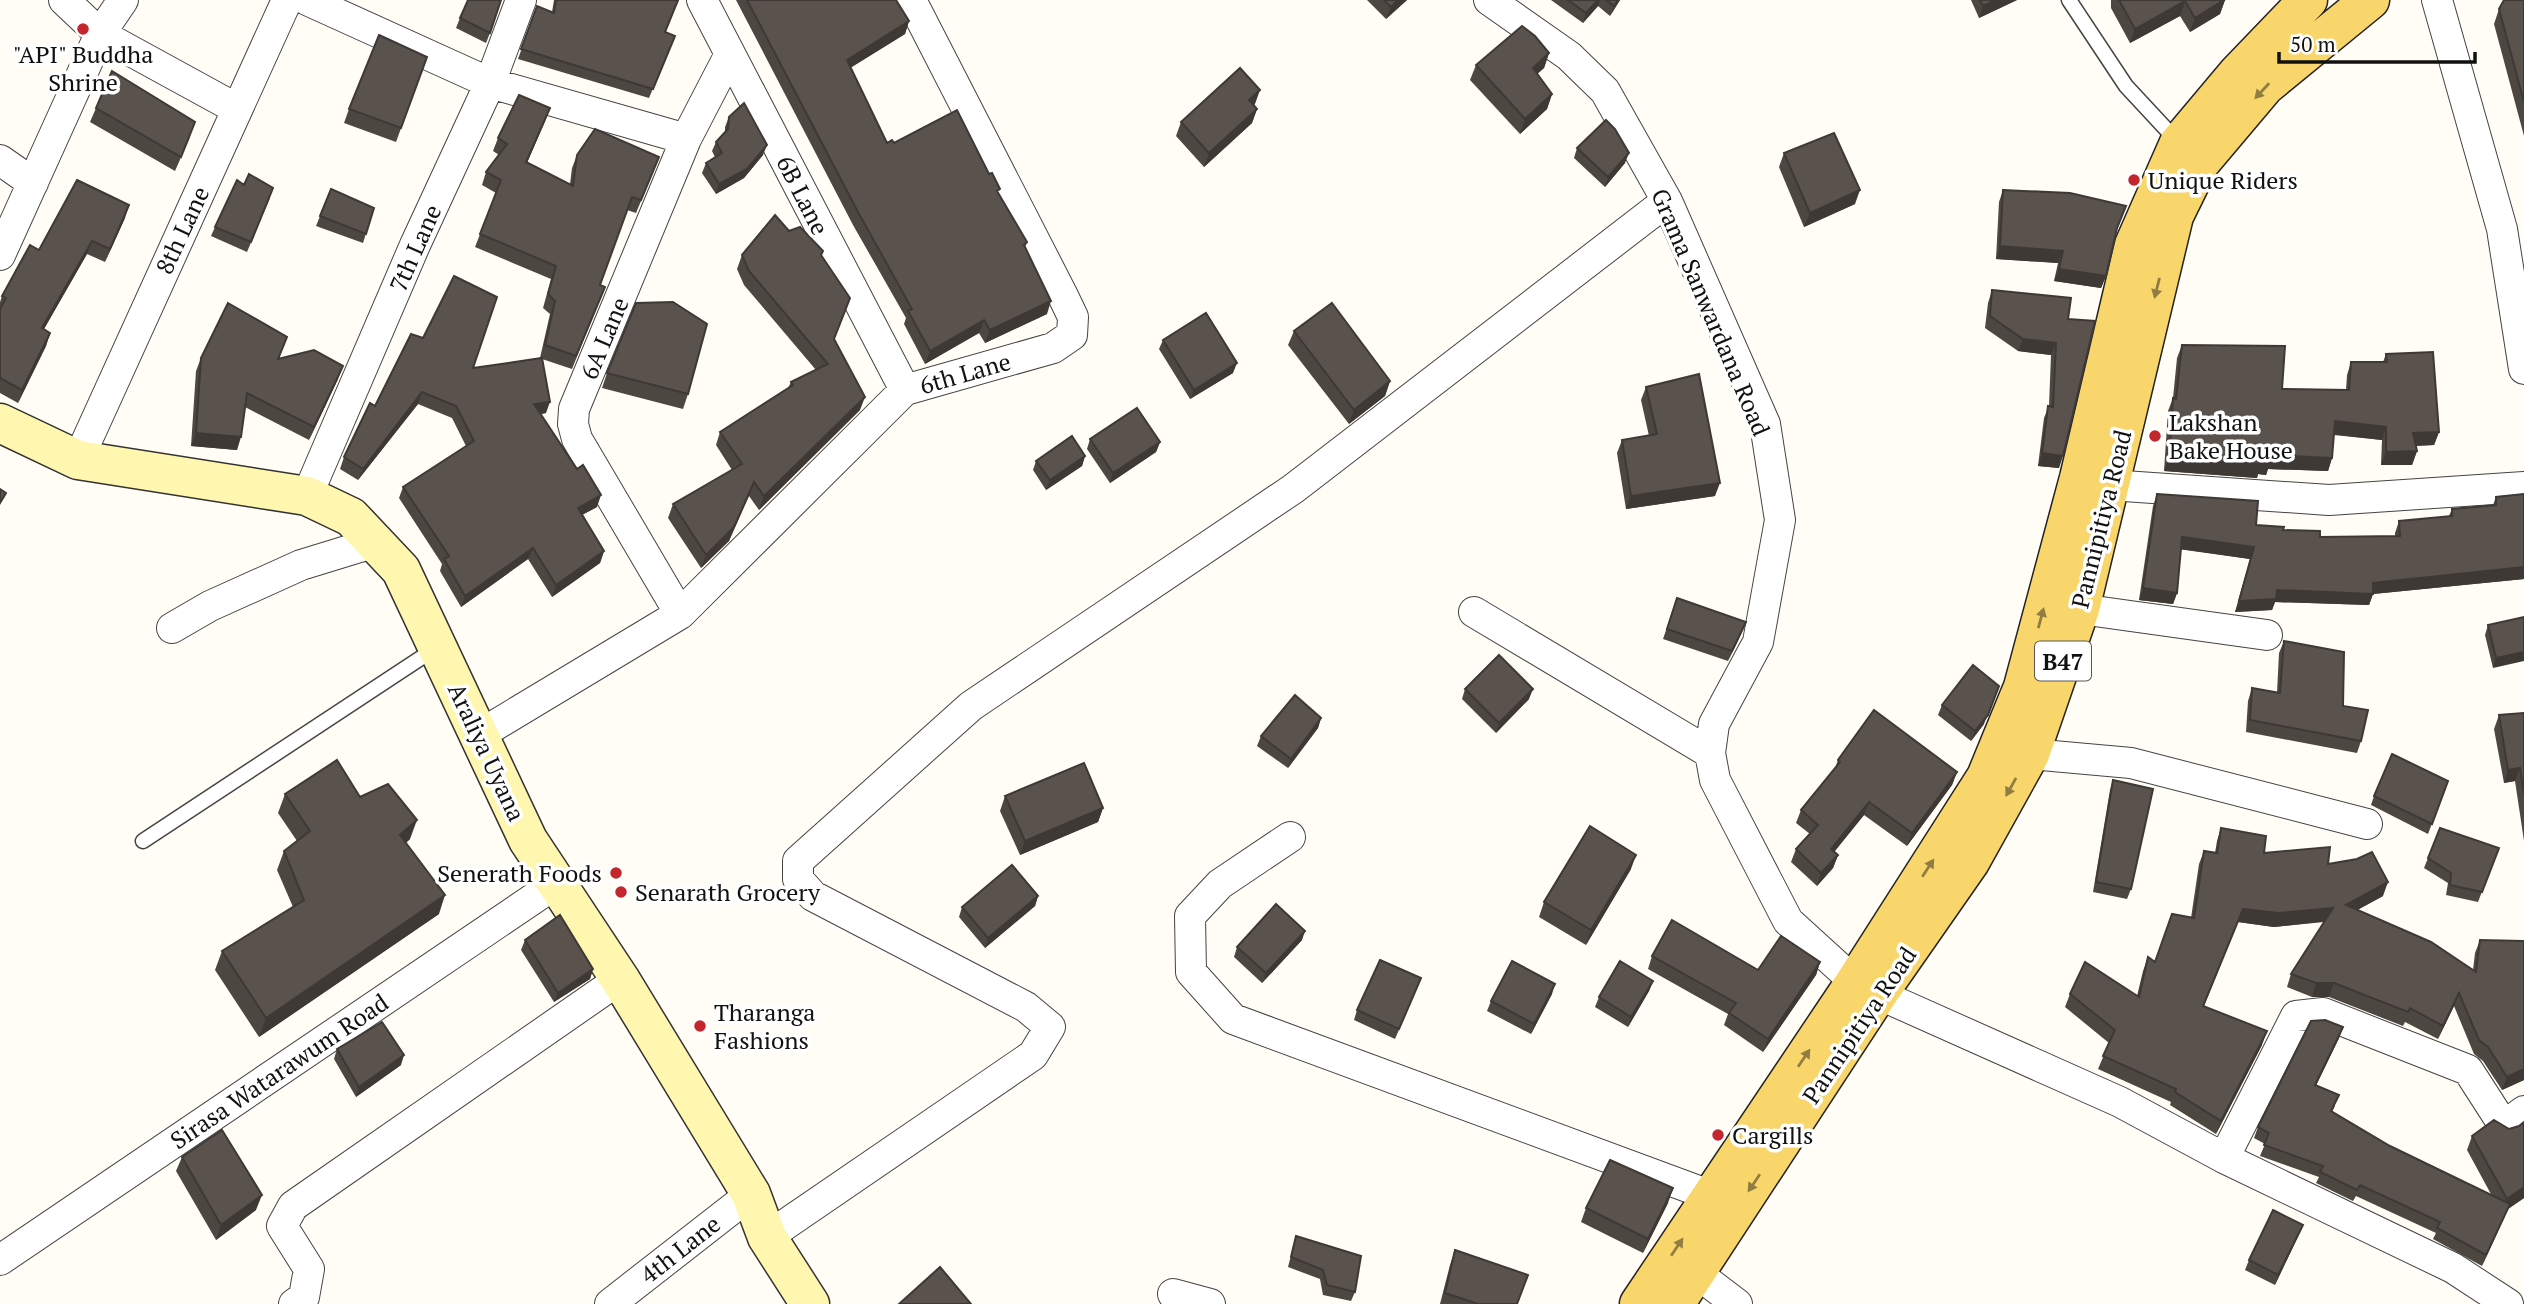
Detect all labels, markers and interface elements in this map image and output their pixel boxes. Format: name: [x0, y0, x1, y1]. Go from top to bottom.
marker: "API" Buddha Shrine: [75, 21, 91, 37]
scale bar: [2279, 21, 2475, 65]
text: 50 m: [2290, 30, 2336, 58]
place label: "API" Buddha Shrine: [13, 38, 153, 98]
one-way arrow: [2254, 82, 2270, 99]
street label: 6B Lane: [769, 150, 837, 240]
place label: Unique Riders: [2148, 164, 2298, 196]
marker: Unique Riders: [2126, 172, 2142, 188]
street label: 8th Lane: [148, 181, 216, 279]
street label: Grama Sanwardana Road: [1644, 183, 1778, 441]
street label: 7th Lane: [382, 199, 448, 297]
one-way arrow: [2151, 277, 2162, 299]
street label: 6A Lane: [572, 292, 636, 384]
street label: 6th Lane: [916, 345, 1014, 401]
place label: Lakshan Bake House: [2169, 406, 2293, 466]
street label: Pannipitiya Road: [2063, 426, 2139, 612]
marker: Lakshan Bake House: [2147, 428, 2163, 444]
one-way arrow: [2036, 607, 2047, 629]
road number: B47: [2035, 642, 2091, 680]
street label: Araliya Uyana: [441, 678, 533, 826]
one-way arrow: [2006, 777, 2017, 797]
place label: Senerath Foods: [437, 857, 602, 889]
one-way arrow: [1921, 858, 1934, 877]
marker: Senerath Foods: [608, 865, 624, 881]
place label: Senarath Grocery: [635, 876, 821, 908]
marker: Senarath Grocery: [613, 884, 629, 900]
street label: Pannipitiya Road: [1795, 940, 1923, 1110]
street label: Sirasa Watarawum Road: [164, 986, 394, 1156]
place label: Tharanga Fashions: [714, 996, 815, 1056]
marker: Tharanga Fashions: [692, 1018, 708, 1034]
one-way arrow: [1797, 1048, 1810, 1068]
place label: Cargills: [1732, 1119, 1813, 1151]
marker: Cargills: [1710, 1127, 1726, 1143]
one-way arrow: [1747, 1173, 1760, 1193]
street label: 4th Lane: [633, 1208, 727, 1290]
one-way arrow: [1670, 1238, 1684, 1256]

